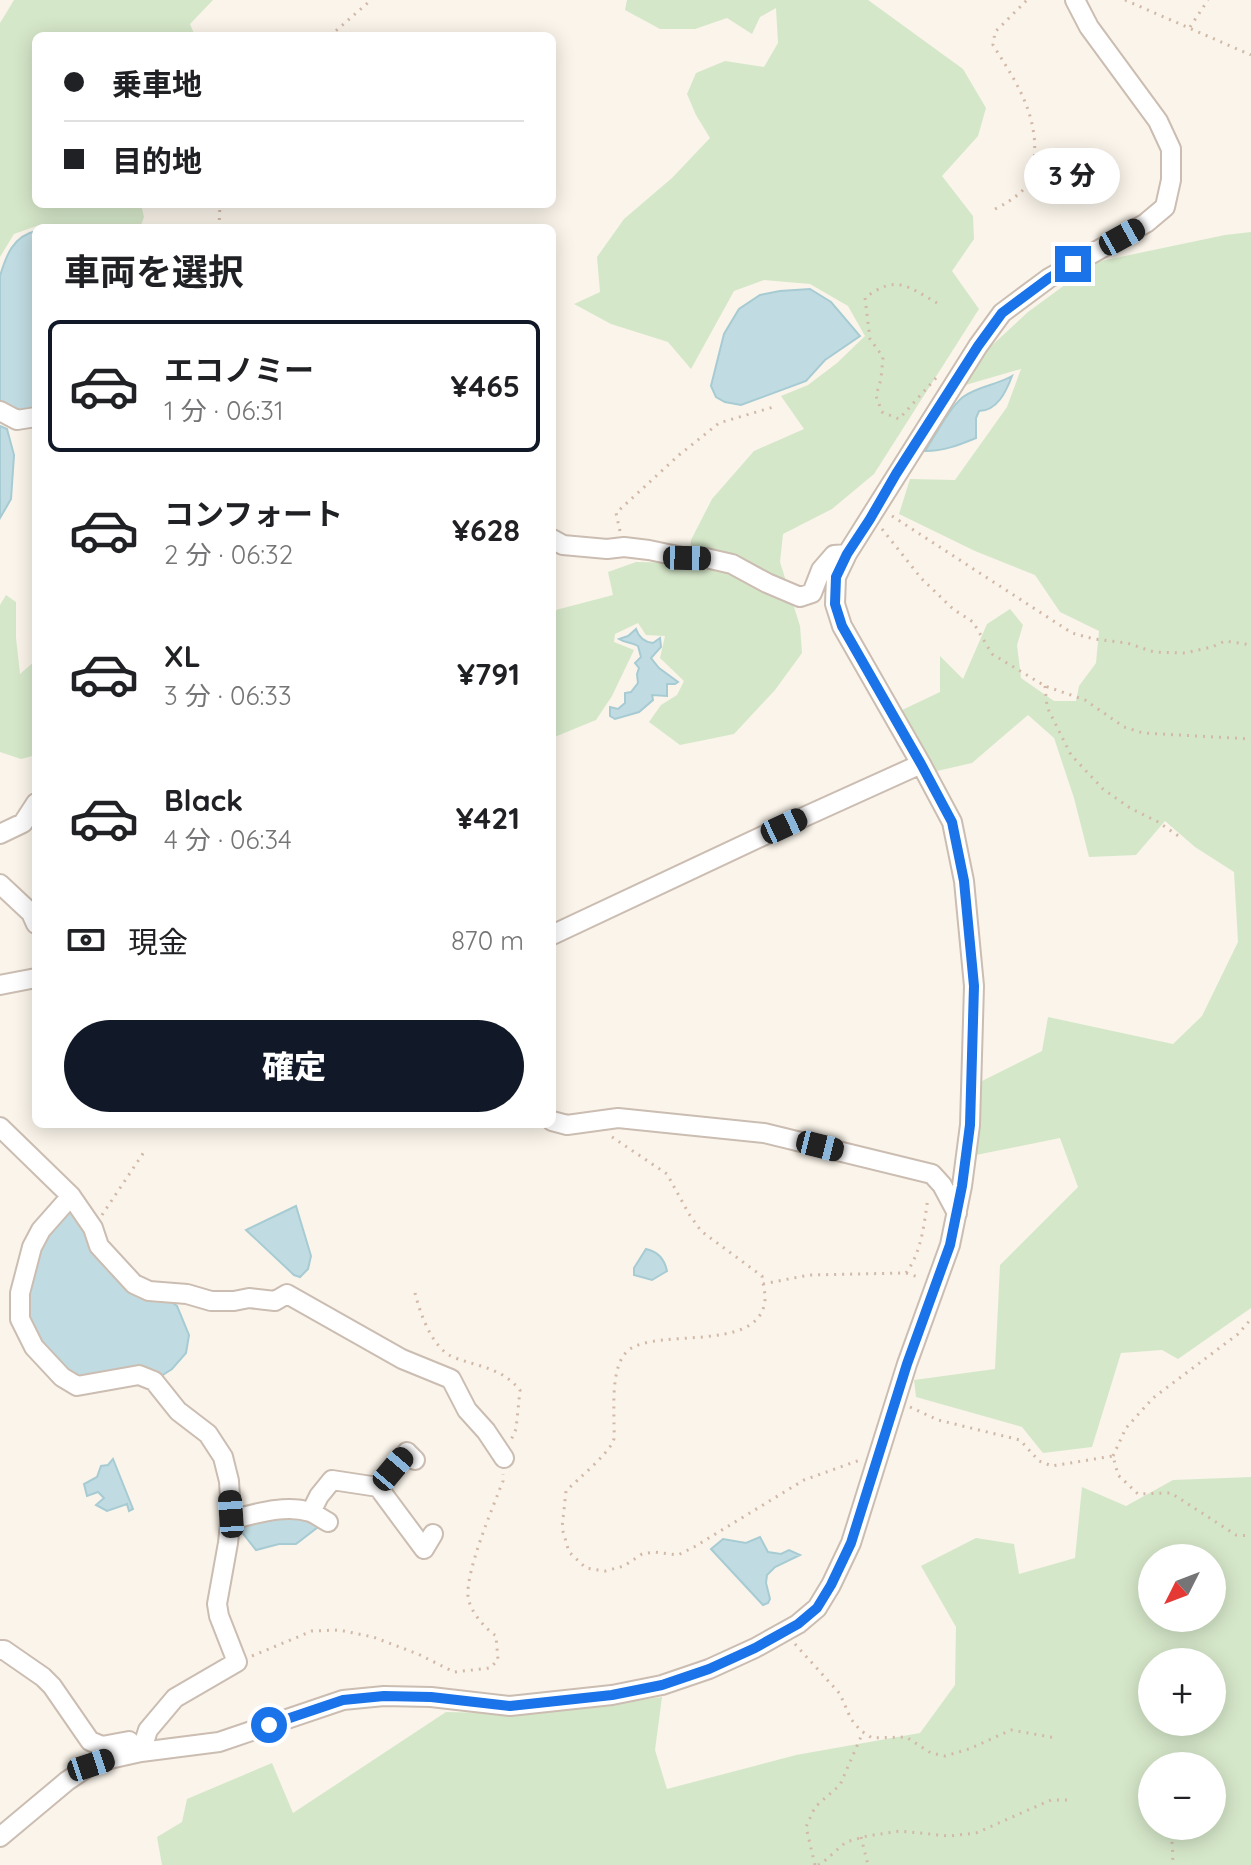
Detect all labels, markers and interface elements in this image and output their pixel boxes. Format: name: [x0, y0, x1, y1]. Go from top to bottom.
text: 乗車地: [112, 65, 202, 103]
text: 目的地: [112, 142, 202, 180]
callout: 3 分: [1025, 148, 1121, 204]
text: 3 分: [1048, 159, 1096, 192]
car: [1095, 215, 1149, 259]
route end: [1055, 246, 1091, 282]
text: 車両を選択: [64, 249, 244, 294]
icon: car: [68, 350, 140, 422]
text: エコノミー: [164, 351, 314, 389]
text: ¥465: [451, 367, 520, 405]
text: 1 分 · 06:31: [164, 394, 284, 427]
icon: car: [68, 494, 140, 566]
text: コンフォート: [164, 495, 343, 533]
text: ¥628: [452, 511, 520, 549]
text: 2 分 · 06:32: [164, 538, 293, 571]
car: [663, 546, 711, 570]
text: XL: [164, 637, 201, 675]
icon: car: [68, 638, 140, 710]
text: ¥791: [457, 655, 520, 693]
text: 3 分 · 06:33: [164, 679, 292, 712]
text: Black: [164, 781, 243, 819]
icon: car: [68, 782, 140, 854]
text: ¥421: [456, 799, 520, 837]
car: [757, 805, 811, 847]
text: 4 分 · 06:34: [164, 823, 292, 856]
icon: cash: [64, 918, 108, 962]
text: 現金: [128, 923, 188, 961]
text: 870 m: [451, 924, 524, 957]
button: 確定: [64, 1020, 524, 1112]
car: [794, 1129, 846, 1163]
car: [368, 1443, 418, 1495]
car: [217, 1489, 245, 1539]
north arrow: [1138, 1544, 1226, 1632]
map controls: [1138, 1544, 1226, 1840]
button: +: [1138, 1648, 1226, 1736]
route start: [251, 1707, 287, 1743]
car: [64, 1746, 118, 1784]
button: −: [1138, 1752, 1226, 1840]

